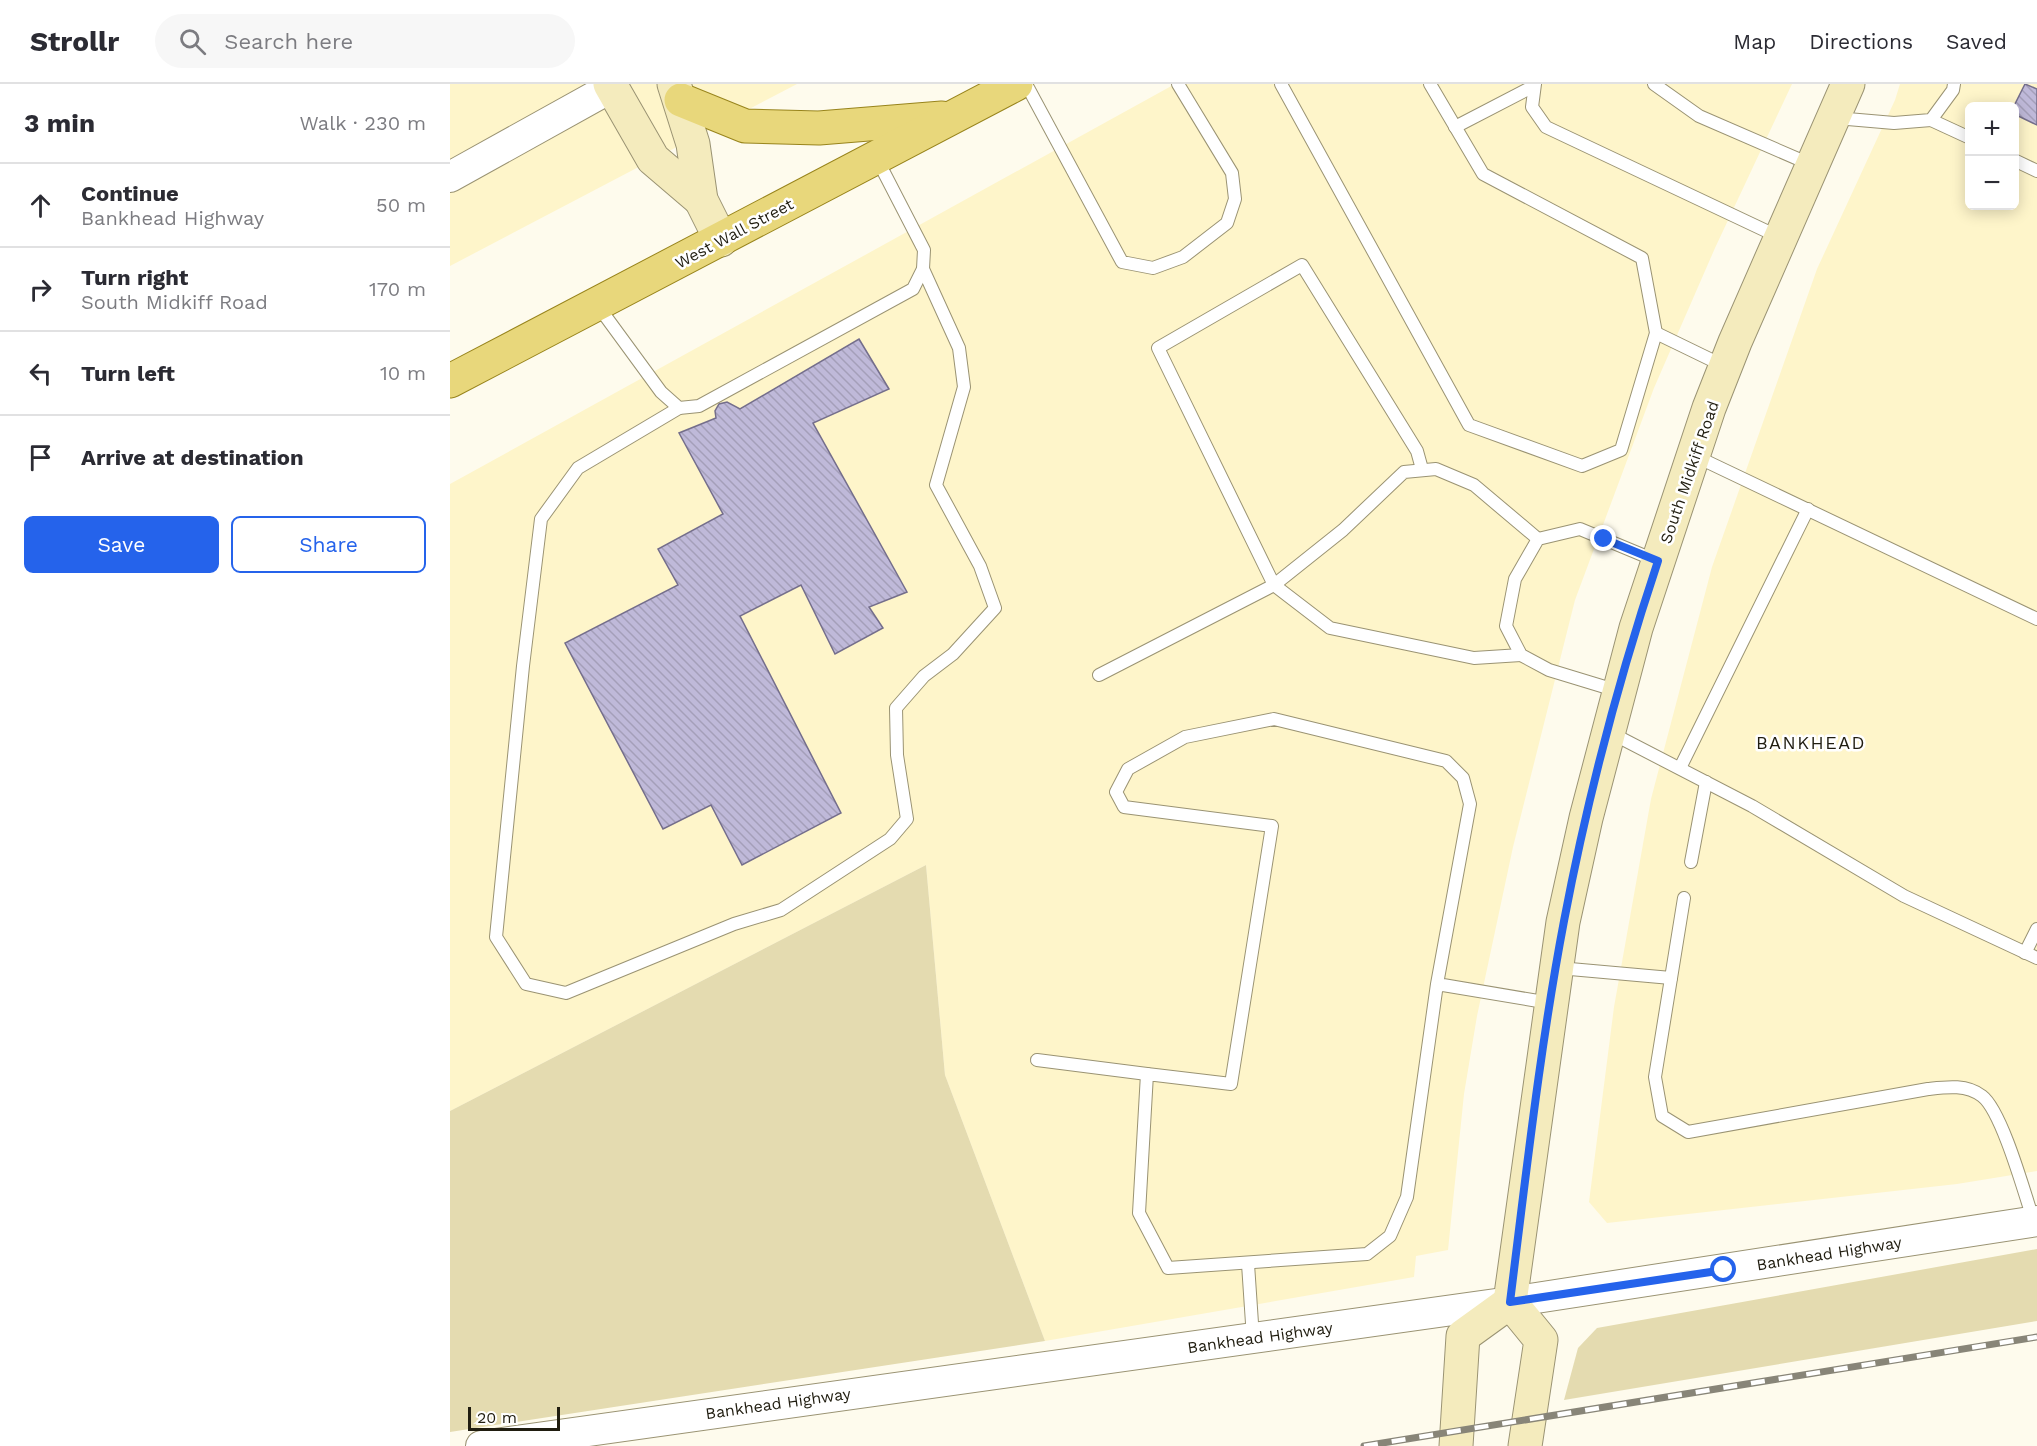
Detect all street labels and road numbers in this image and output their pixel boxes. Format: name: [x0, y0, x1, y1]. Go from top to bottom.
street label: West Wall Street: [672, 194, 797, 273]
street label: South Midkiff Road: [1656, 398, 1723, 546]
street label: Bankhead Highway: [1755, 1233, 1904, 1274]
street label: Bankhead Highway: [1186, 1318, 1335, 1357]
street label: Bankhead Highway: [704, 1384, 853, 1423]

